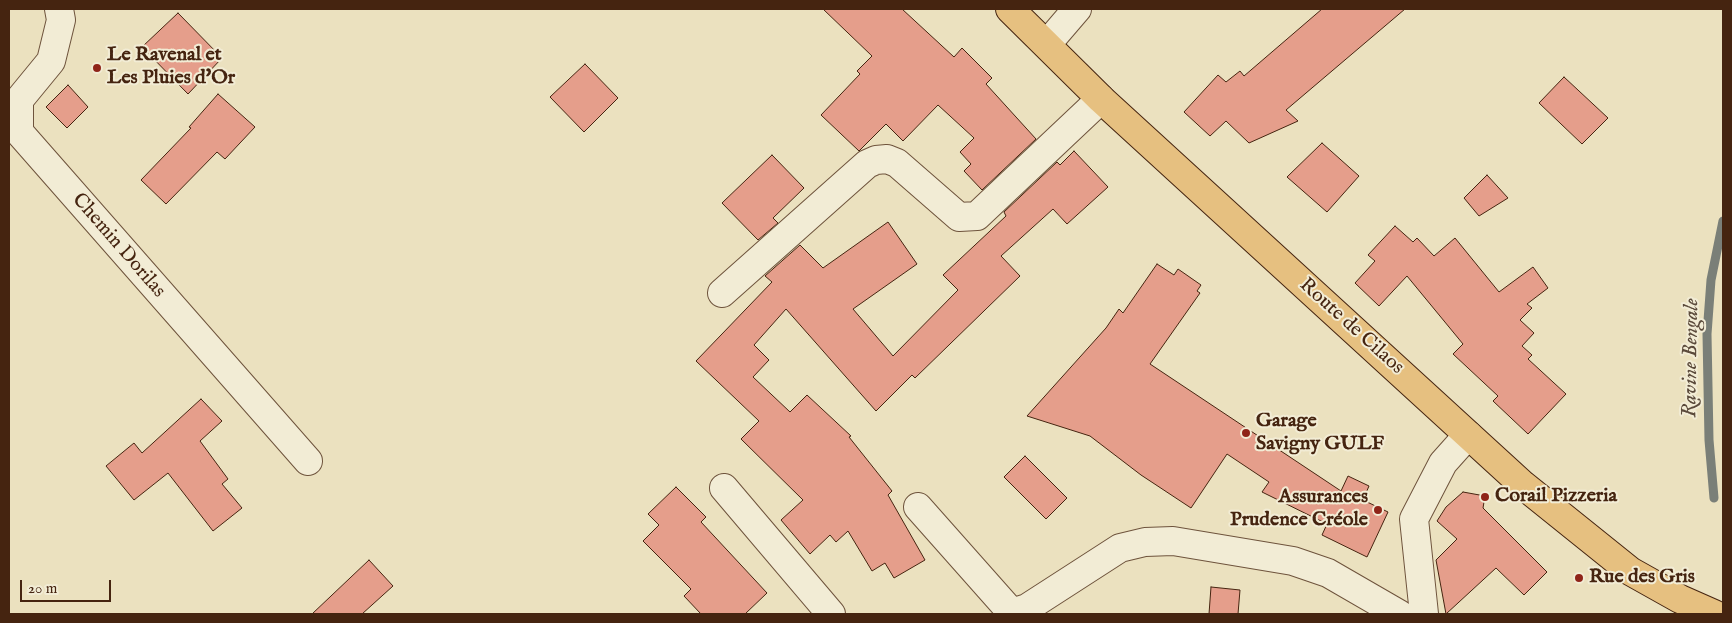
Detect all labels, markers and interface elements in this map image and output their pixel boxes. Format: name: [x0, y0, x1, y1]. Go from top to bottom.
place label: Le Ravenal et Les Pluies d'Or: [107, 44, 235, 91]
marker: Le Ravenal et Les Pluies d'Or: [91, 62, 103, 74]
street label: Chemin Dorilas: [66, 189, 170, 303]
street label: Route de Cilaos: [1294, 274, 1408, 380]
water label: Ravine Bengale: [1678, 298, 1706, 418]
place label: Garage Savigny GULF: [1256, 410, 1384, 457]
marker: Garage Savigny GULF: [1240, 427, 1252, 439]
place label: Corail Pizzeria: [1495, 485, 1617, 509]
place label: Assurances Prudence Créole: [1230, 486, 1368, 533]
marker: Corail Pizzeria: [1479, 491, 1491, 503]
marker: Assurances Prudence Créole: [1372, 504, 1384, 516]
place label: Rue des Gris: [1589, 566, 1695, 590]
scale bar: [22, 570, 114, 602]
marker: Rue des Gris: [1573, 572, 1585, 584]
text: 20 m: [28, 579, 57, 598]

